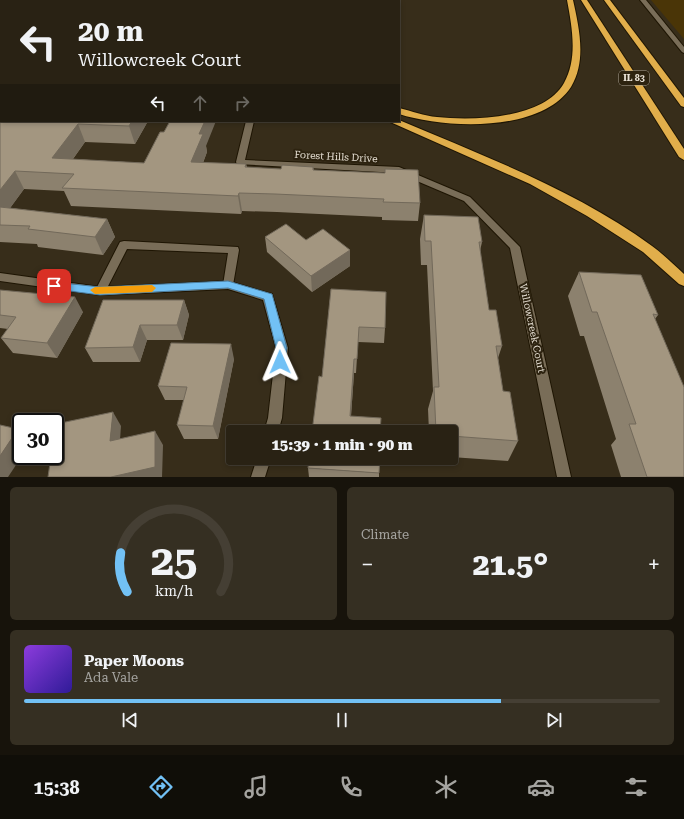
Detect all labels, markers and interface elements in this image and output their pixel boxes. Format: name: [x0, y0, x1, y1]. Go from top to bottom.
text: 20 m: [78, 15, 143, 48]
icon: left: [12, 16, 64, 68]
text: Willowcreek Court: [78, 49, 241, 70]
road number: IL 83: [619, 71, 649, 85]
icon: left: [147, 92, 169, 114]
icon: ahead: [189, 92, 211, 114]
icon: right: [231, 92, 253, 114]
street label: Forest Hills Drive: [294, 149, 378, 164]
pin: [37, 269, 71, 303]
icon: arrive: [43, 275, 65, 297]
street label: Willowcreek Court: [518, 283, 547, 374]
position arrow: [259, 341, 301, 383]
speed limit sign: 30: [12, 413, 64, 465]
text: 15:39 · 1 min · 90 m: [271, 436, 413, 454]
text: Climate: [361, 527, 409, 542]
text: 25: [150, 535, 197, 584]
text: 21.5°: [473, 547, 548, 582]
text: −: [361, 552, 373, 577]
text: +: [648, 552, 660, 577]
text: km/h: [154, 582, 193, 598]
text: Paper Moons: [84, 652, 184, 670]
text: Ada Vale: [84, 670, 138, 685]
icon: previous: [119, 709, 141, 731]
icon: pause: [331, 709, 353, 731]
icon: next: [543, 709, 565, 731]
icon: directions: [147, 773, 175, 801]
icon: music: [242, 773, 270, 801]
icon: phone: [337, 773, 365, 801]
icon: climate: [432, 773, 460, 801]
icon: car: [527, 773, 555, 801]
icon: filters: [622, 773, 650, 801]
text: 15:38: [34, 777, 80, 798]

